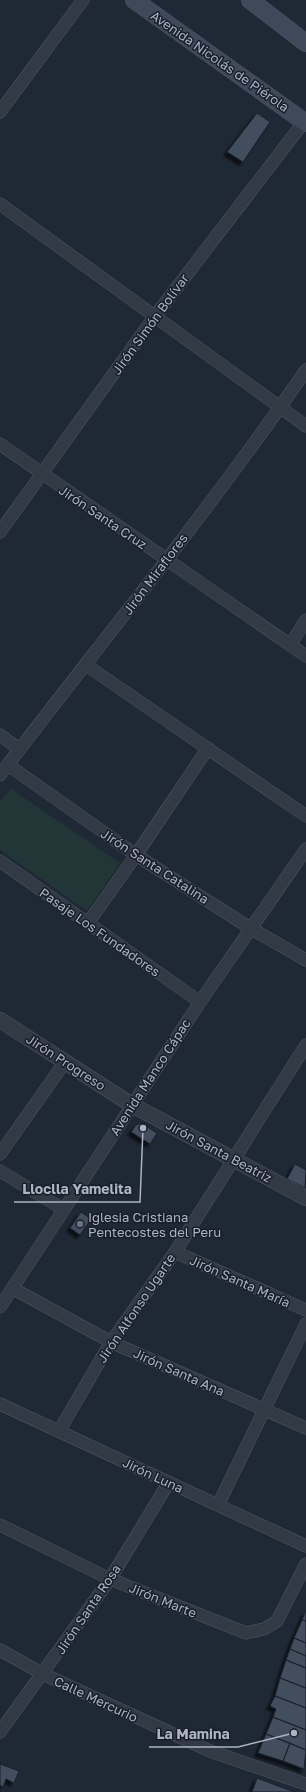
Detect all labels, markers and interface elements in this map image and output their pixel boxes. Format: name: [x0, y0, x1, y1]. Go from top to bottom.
street label: Avenida Nicolás de Piérola: [148, 7, 292, 115]
street label: Jirón Simón Bolívar: [108, 271, 192, 377]
street label: Jirón Santa Cruz: [56, 482, 150, 552]
street label: Jirón Miraflores: [119, 530, 191, 618]
street label: Jirón Santa Catalina: [98, 825, 212, 907]
street label: Pasaje Los Fundadores: [37, 884, 163, 980]
street label: Avenida Manco Cápac: [106, 1016, 194, 1138]
street label: Jirón Progreso: [23, 1030, 109, 1094]
street label: Jirón Santa Beatriz: [163, 1116, 275, 1186]
callout: Lloclla Yamelita: [14, 1176, 140, 1202]
text: Lloclla Yamelita: [22, 1180, 132, 1197]
place label: Iglesia Cristiana Pentecostes del Peru: [88, 1209, 221, 1240]
marker: Iglesia Cristiana Pentecostes del Peru: [75, 1219, 85, 1229]
street label: Jirón Alfonso Ugarte: [93, 1250, 179, 1366]
street label: Jirón Santa María: [187, 1252, 293, 1310]
street label: Jirón Santa Ana: [131, 1345, 227, 1399]
street label: Jirón Luna: [120, 1454, 186, 1496]
street label: Jirón Santa Rosa: [52, 1561, 124, 1657]
street label: Jirón Marte: [127, 1579, 199, 1621]
street label: Calle Mercurio: [52, 1673, 140, 1725]
callout: La Mamina: [149, 1721, 238, 1747]
text: La Mamina: [157, 1725, 230, 1742]

